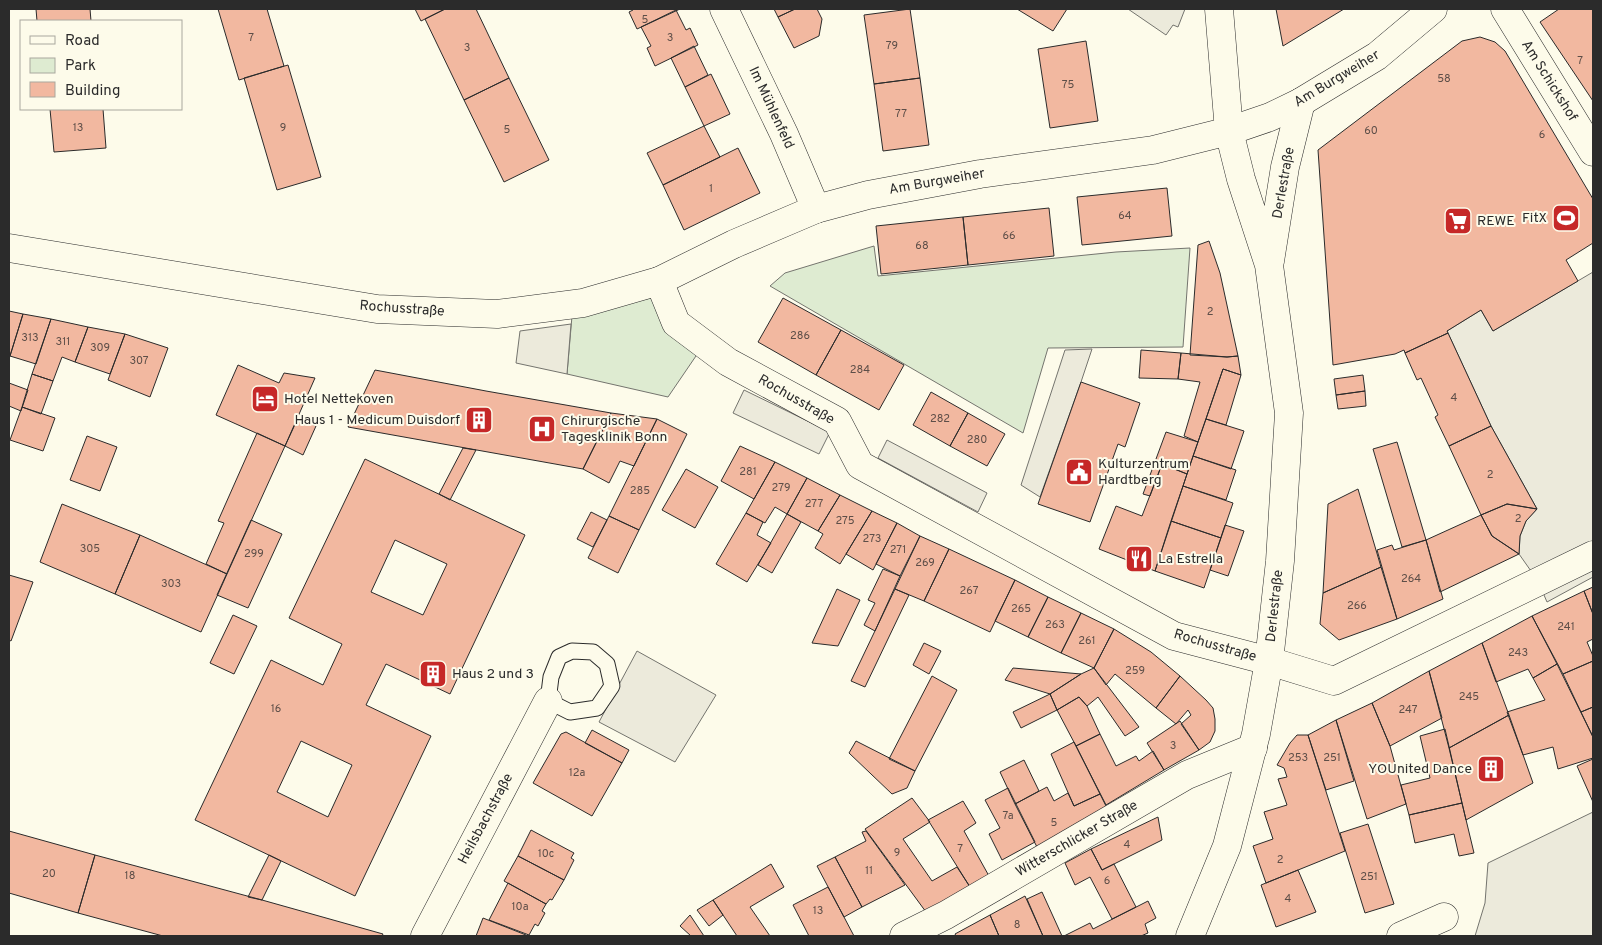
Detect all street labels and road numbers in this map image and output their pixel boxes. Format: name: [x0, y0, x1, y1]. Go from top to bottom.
street label: Am Schickshof: [1517, 37, 1581, 125]
street label: Am Burgweiher: [1291, 46, 1383, 111]
street label: Im Mühlenfeld: [745, 64, 797, 152]
street label: Derlestraße: [1269, 146, 1299, 220]
street label: Am Burgweiher: [888, 165, 987, 199]
street label: Rochusstraße: [359, 298, 445, 320]
street label: Rochusstraße: [755, 371, 837, 429]
street label: Derlestraße: [1263, 569, 1287, 643]
street label: Rochusstraße: [1172, 626, 1258, 666]
street label: Heilsbachstraße: [455, 771, 517, 867]
street label: Witterschlicker Straße: [1013, 797, 1141, 881]

